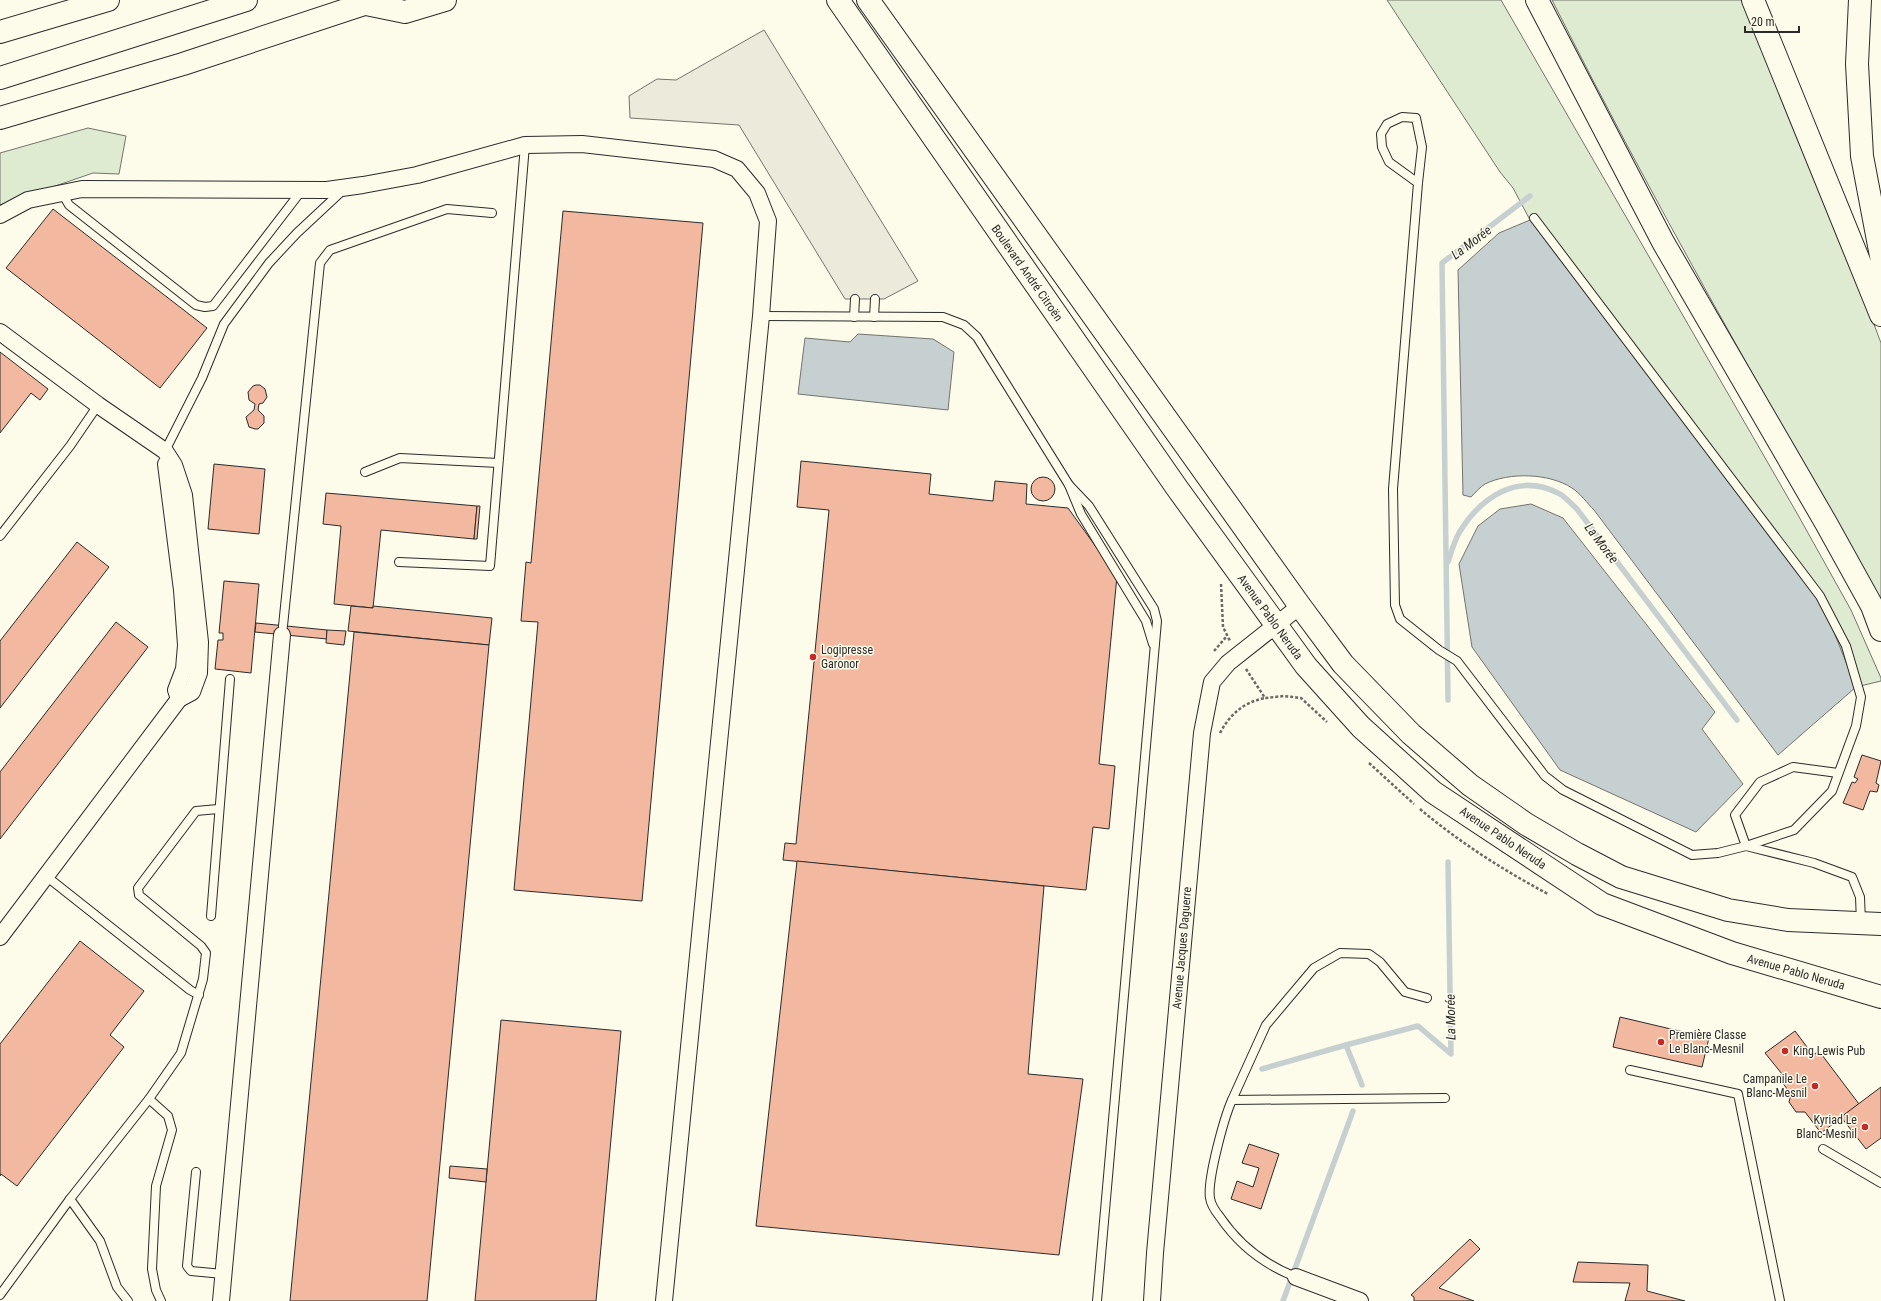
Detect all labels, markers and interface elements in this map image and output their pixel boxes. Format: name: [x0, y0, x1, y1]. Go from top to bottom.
scale bar: [1745, 8, 1799, 34]
text: 20 m: [1751, 15, 1775, 29]
street label: Boulevard André Citroën: [988, 222, 1066, 324]
water label: La Morée: [1448, 222, 1494, 262]
water label: La Morée: [1582, 520, 1622, 566]
street label: Avenue Pablo Neruda: [1235, 572, 1306, 662]
place label: Logipresse Garonor: [821, 643, 873, 671]
marker: Logipresse Garonor: [808, 652, 818, 662]
street label: Avenue Pablo Neruda: [1457, 804, 1549, 872]
street label: Avenue Jacques Daguerre: [1170, 886, 1194, 1010]
street label: Avenue Pablo Neruda: [1745, 951, 1847, 993]
water label: La Morée: [1443, 994, 1458, 1040]
place label: Première Classe Le Blanc-Mesnil: [1669, 1028, 1746, 1056]
marker: Première Classe Le Blanc-Mesnil: [1656, 1037, 1666, 1047]
place label: King Lewis Pub: [1793, 1044, 1865, 1058]
marker: King Lewis Pub: [1780, 1046, 1790, 1056]
place label: Campanile Le Blanc-Mesnil: [1743, 1072, 1807, 1100]
marker: Campanile Le Blanc-Mesnil: [1810, 1081, 1820, 1091]
place label: Kyriad Le Blanc-Mesnil: [1796, 1113, 1857, 1141]
marker: Kyriad Le Blanc-Mesnil: [1860, 1122, 1870, 1132]

